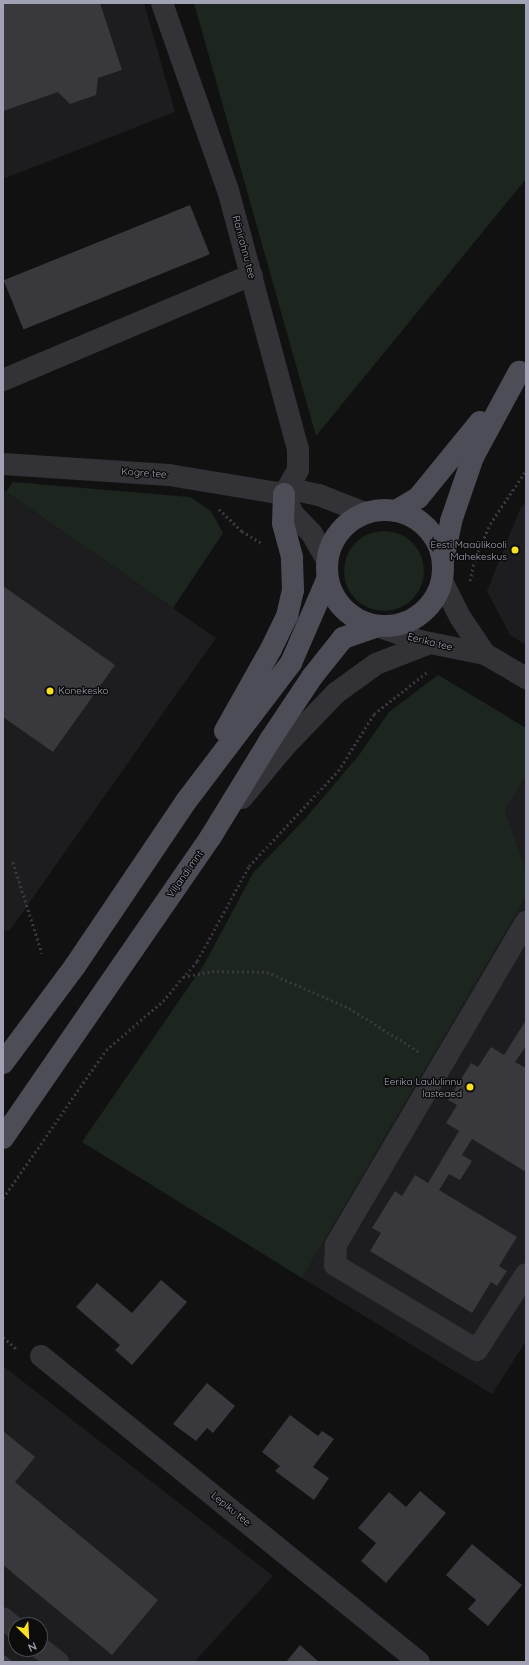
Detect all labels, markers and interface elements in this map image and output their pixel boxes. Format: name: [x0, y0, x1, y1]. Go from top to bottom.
street label: Ränirahnu tee: [230, 214, 258, 280]
street label: Kogre tee: [121, 465, 167, 481]
place label: Eesti Maaülikooli Mahekeskus: [431, 538, 507, 562]
marker: Eesti Maaülikooli Mahekeskus: [510, 545, 520, 555]
street label: Eerika tee: [406, 631, 454, 653]
place label: Konekesko: [58, 685, 109, 697]
marker: Konekesko: [45, 686, 55, 696]
street label: Viljandi mnt: [164, 848, 206, 900]
place label: Eerika Laululinnu lasteaed: [384, 1075, 462, 1098]
marker: Eerika Laululinnu lasteaed: [465, 1082, 475, 1092]
street label: Lepiku tee: [209, 1489, 253, 1529]
north arrow: [8, 1617, 48, 1657]
text: N: [26, 1639, 39, 1655]

